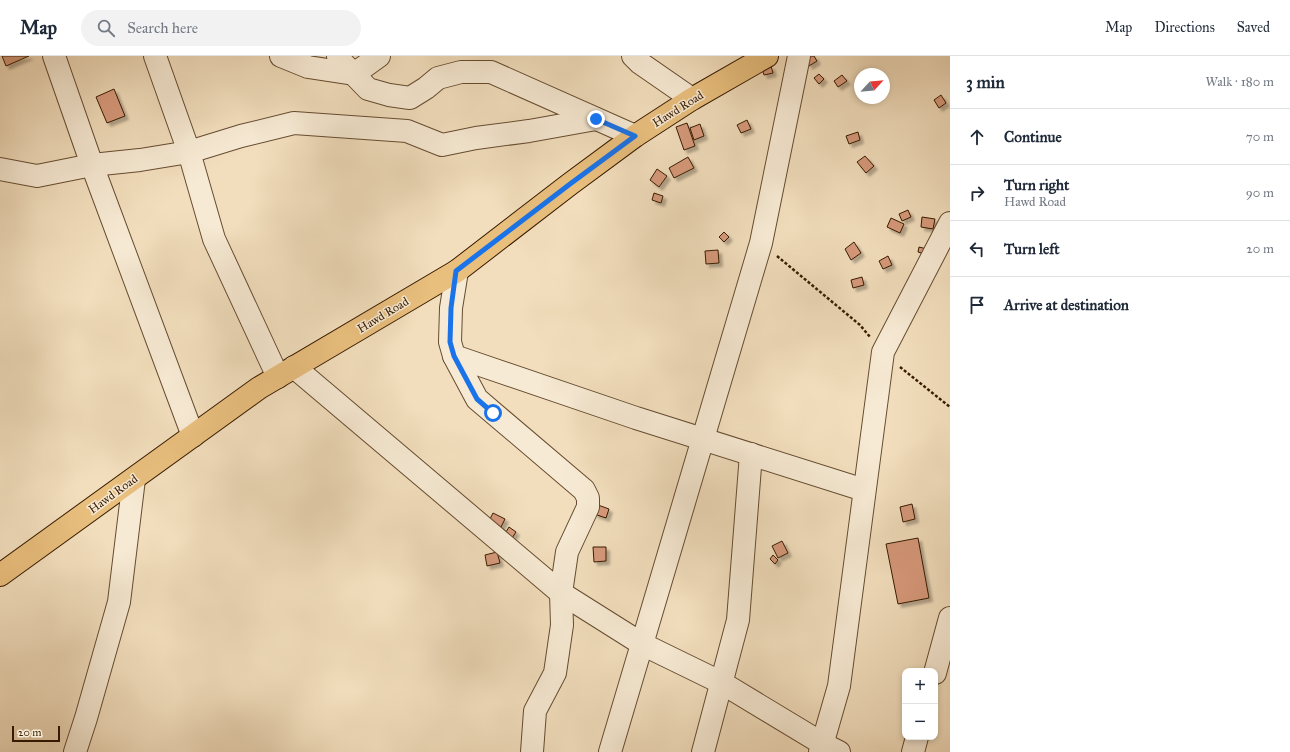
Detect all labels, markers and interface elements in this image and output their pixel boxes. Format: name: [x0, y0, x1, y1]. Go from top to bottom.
search box: [81, 10, 361, 46]
text: Map: [20, 16, 57, 39]
icon: search: [95, 17, 117, 39]
text: Search here: [127, 19, 198, 37]
text: Map: [1105, 19, 1132, 36]
text: Directions: [1154, 19, 1215, 36]
text: Saved: [1237, 19, 1270, 36]
north arrow: [854, 68, 890, 104]
text: 3 min: [966, 72, 1005, 93]
text: Walk · 180 m: [1205, 74, 1274, 90]
street label: Hawd Road: [650, 88, 706, 130]
route end: [587, 110, 605, 128]
icon: ahead: [966, 126, 988, 148]
text: Continue: [1004, 128, 1062, 146]
text: 70 m: [1246, 129, 1274, 145]
text: Turn right: [1004, 176, 1069, 194]
icon: right: [966, 182, 988, 204]
text: 90 m: [1246, 185, 1274, 201]
text: Hawd Road: [1004, 194, 1066, 210]
icon: left: [966, 238, 988, 260]
text: Turn left: [1004, 240, 1060, 258]
text: 20 m: [1246, 241, 1274, 257]
street label: Hawd Road: [355, 294, 411, 336]
icon: arrive: [966, 294, 988, 316]
text: Arrive at destination: [1004, 296, 1129, 314]
route start: [484, 404, 502, 422]
street label: Hawd Road: [86, 471, 140, 517]
map controls: [902, 668, 938, 740]
button: +: [902, 668, 938, 704]
button: −: [902, 704, 938, 740]
scale bar: [12, 724, 60, 743]
text: 20 m: [18, 726, 41, 739]

